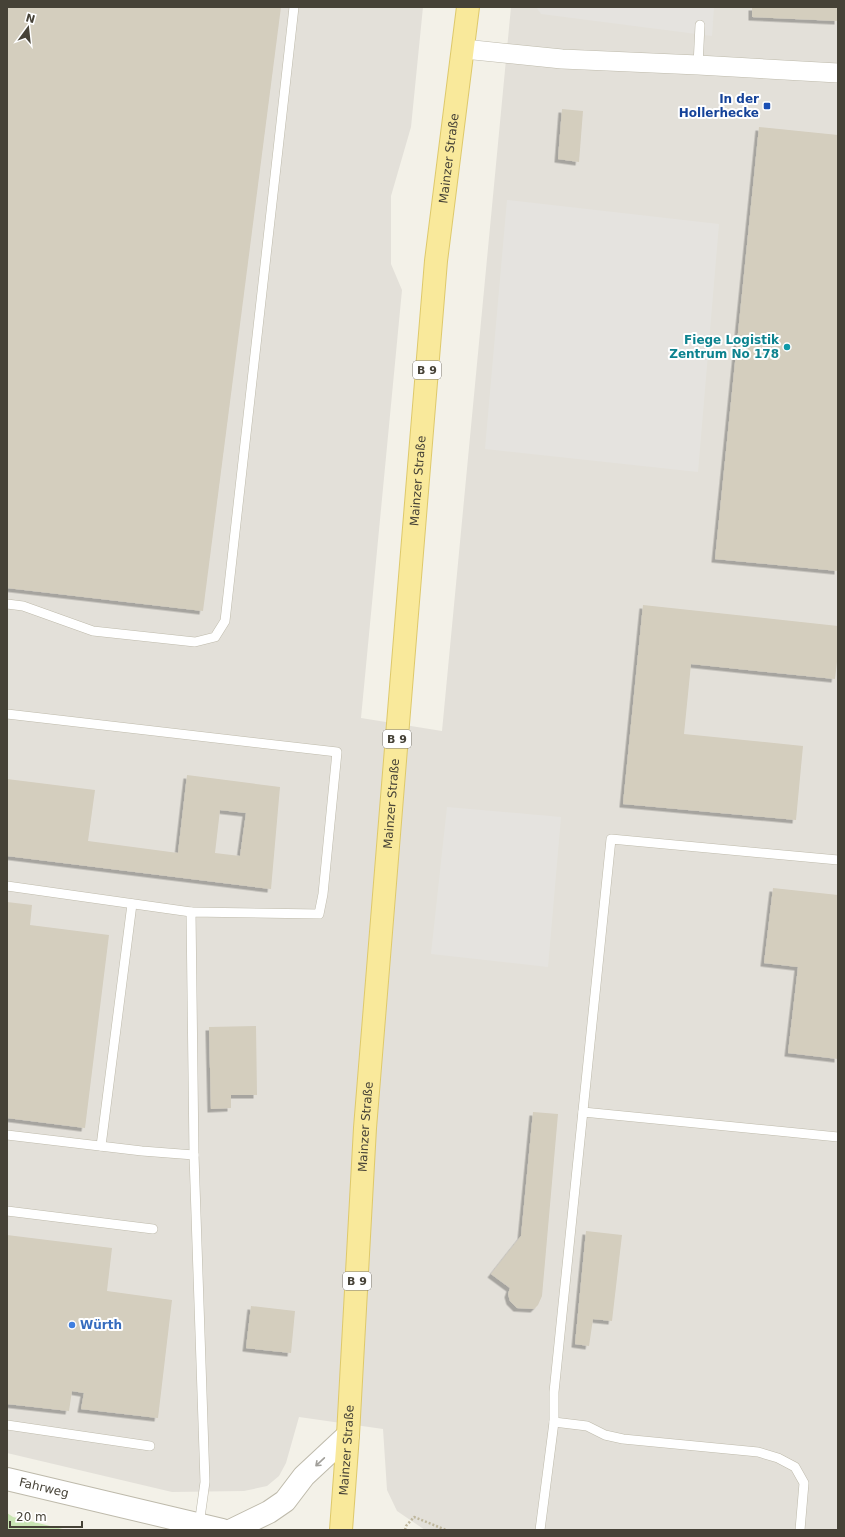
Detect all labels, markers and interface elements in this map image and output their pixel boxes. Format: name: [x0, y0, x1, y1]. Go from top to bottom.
north arrow: [8, 8, 48, 48]
text: N: [24, 11, 37, 26]
place label: In der Hollerhecke: [679, 92, 759, 120]
marker: In der Hollerhecke: [762, 101, 772, 111]
street label: Mainzer Straße: [436, 113, 462, 204]
place label: Fiege Logistik Zentrum No 178: [669, 333, 780, 361]
marker: Fiege Logistik Zentrum No 178: [782, 342, 792, 352]
road number: B 9: [413, 361, 441, 379]
street label: Mainzer Straße: [407, 435, 429, 527]
road number: B 9: [383, 730, 411, 748]
street label: Mainzer Straße: [381, 758, 402, 850]
street label: Mainzer Straße: [356, 1081, 376, 1172]
road number: B 9: [343, 1272, 371, 1290]
place label: Würth: [80, 1318, 122, 1332]
marker: Würth: [67, 1320, 77, 1330]
street label: Mainzer Straße: [337, 1405, 357, 1496]
one-way arrow: [315, 1457, 325, 1467]
street label: Fahrweg: [18, 1475, 70, 1500]
scale bar: [10, 1503, 82, 1529]
text: 20 m: [16, 1510, 47, 1524]

